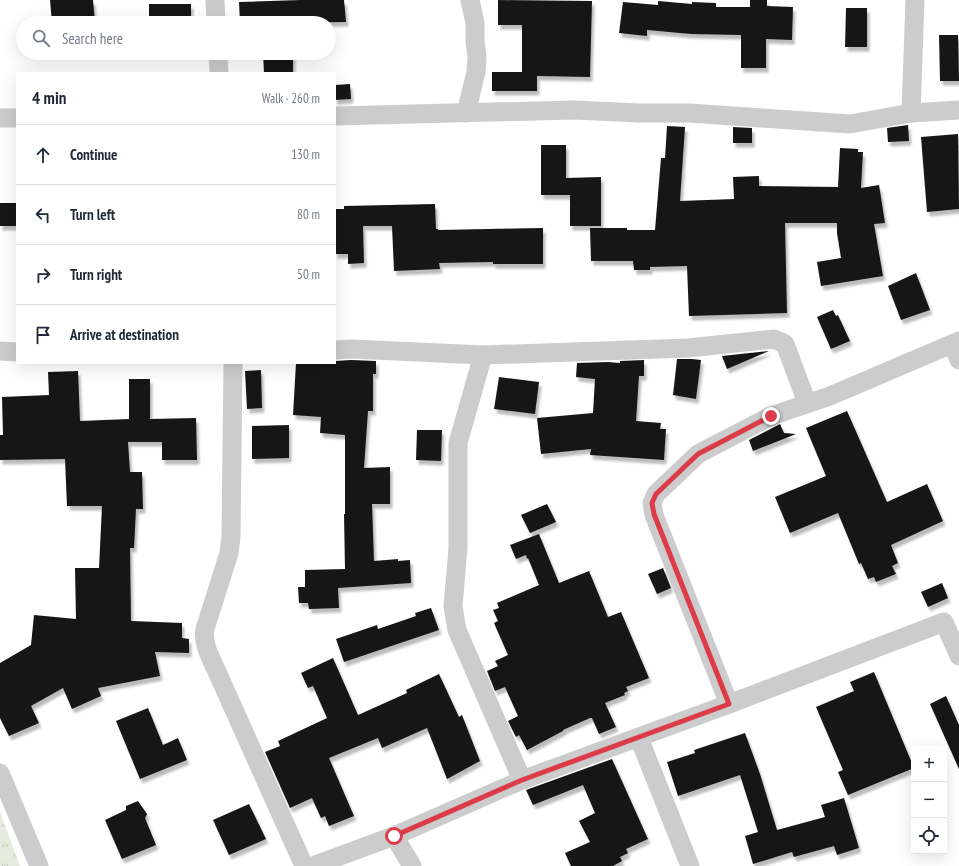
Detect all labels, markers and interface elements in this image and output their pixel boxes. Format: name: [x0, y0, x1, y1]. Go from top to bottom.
search box: [16, 16, 336, 60]
icon: search: [30, 27, 52, 49]
text: Search here: [62, 29, 123, 48]
text: 4 min: [32, 87, 66, 109]
text: Walk · 260 m: [262, 90, 320, 107]
icon: ahead: [32, 144, 54, 166]
text: Continue: [70, 145, 117, 164]
text: 130 m: [291, 146, 320, 163]
icon: left: [32, 204, 54, 226]
text: Turn left: [70, 205, 115, 224]
text: 80 m: [297, 206, 320, 223]
icon: right: [32, 264, 54, 286]
text: Turn right: [70, 265, 122, 284]
text: 50 m: [297, 266, 320, 283]
icon: arrive: [32, 324, 54, 346]
text: Arrive at destination: [70, 325, 179, 344]
route end: [762, 407, 780, 425]
map controls: [911, 746, 947, 854]
button: +: [911, 746, 947, 782]
button: −: [911, 782, 947, 818]
button: locate: [911, 818, 947, 854]
route start: [385, 827, 403, 845]

